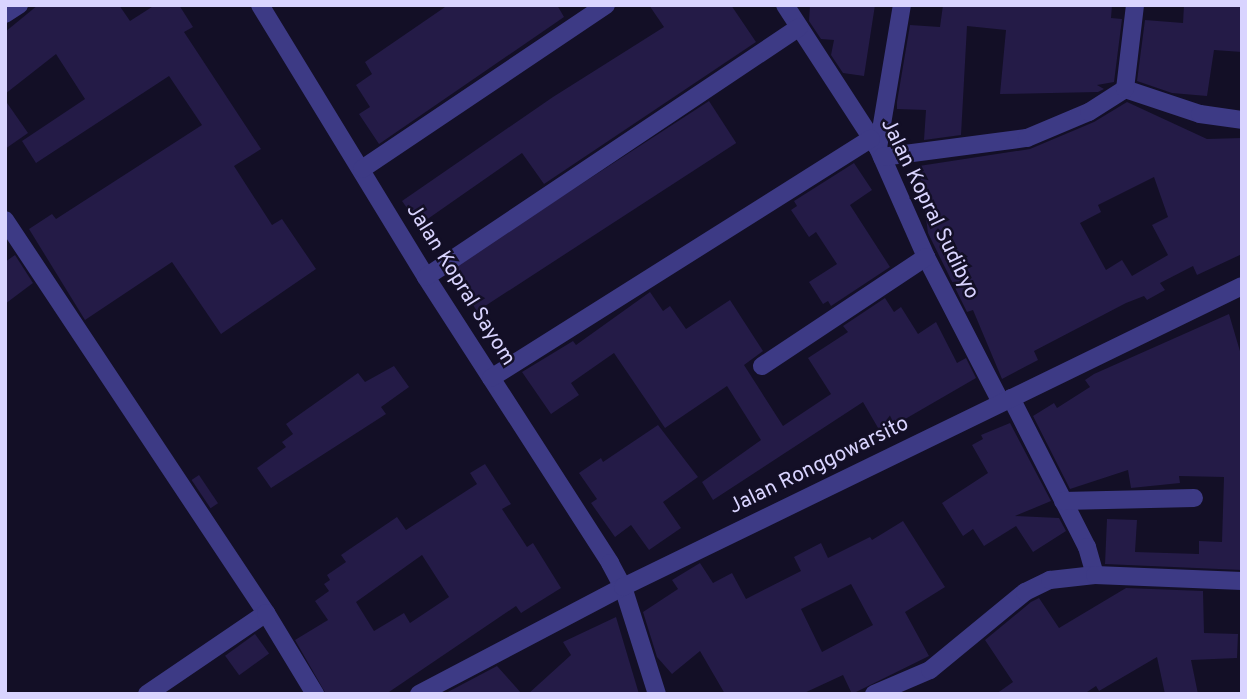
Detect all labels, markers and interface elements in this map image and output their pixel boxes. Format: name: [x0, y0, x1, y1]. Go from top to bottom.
street label: Jalan Kopral Sudibyo: [874, 115, 984, 303]
street label: Jalan Kopral Sayom: [400, 199, 520, 371]
street label: Jalan Ronggowarsito: [725, 412, 913, 520]

